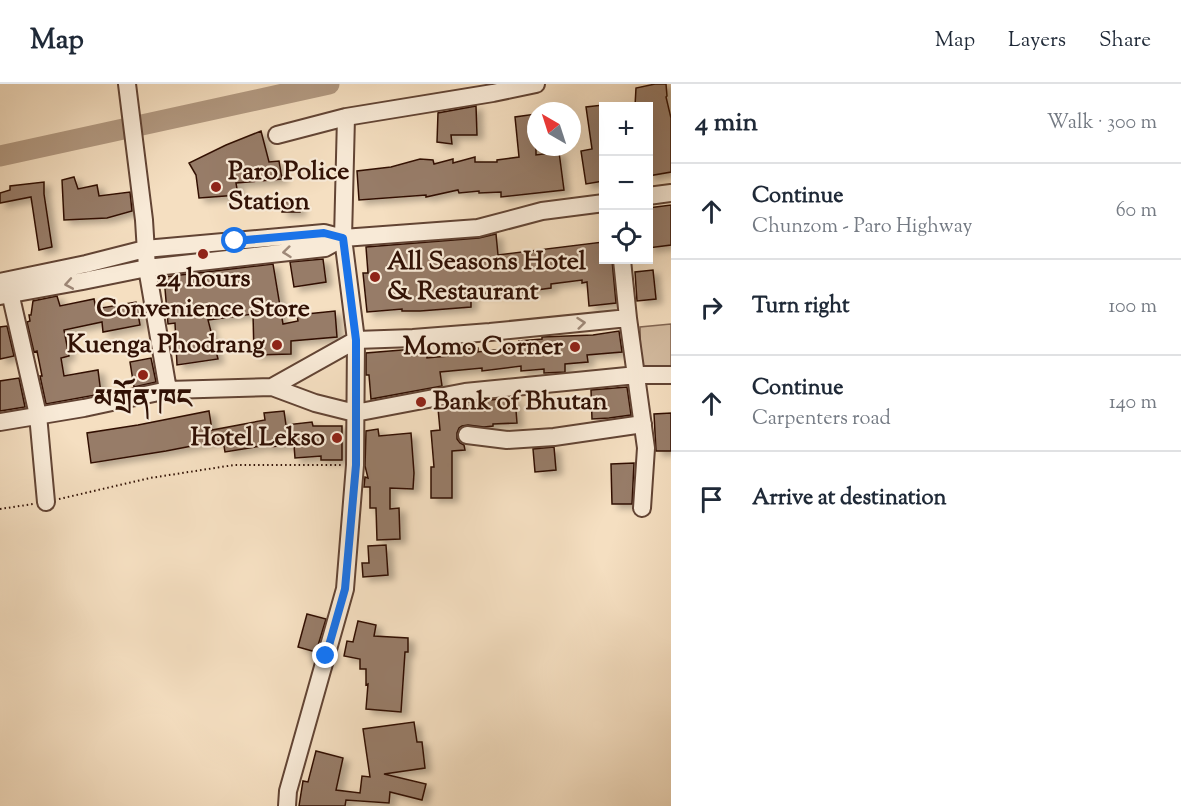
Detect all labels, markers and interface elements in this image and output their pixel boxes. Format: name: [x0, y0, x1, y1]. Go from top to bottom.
text: Map: [30, 21, 84, 61]
text: Map: [935, 26, 975, 56]
text: Layers: [1008, 26, 1066, 56]
text: Share: [1099, 26, 1151, 56]
north arrow: [527, 102, 581, 156]
map controls: [599, 102, 653, 264]
button: +: [599, 102, 653, 156]
text: 4 min: [695, 105, 758, 142]
text: Walk · 300 m: [1047, 109, 1157, 138]
place label: Paro Police Station: [228, 154, 349, 221]
button: −: [599, 156, 653, 210]
marker: Paro Police Station: [209, 180, 223, 194]
text: Continue: [752, 181, 843, 213]
icon: ahead: [695, 195, 728, 228]
text: 60 m: [1116, 197, 1157, 226]
button: locate: [599, 210, 653, 264]
text: Chunzom - Paro Highway: [752, 213, 973, 242]
route start: [221, 227, 247, 253]
place label: All Seasons Hotel & Restaurant: [387, 244, 587, 311]
one-way arrow: [283, 245, 292, 258]
marker: 24 hours Convenience Store: [196, 247, 210, 261]
place label: 24 hours Convenience Store: [96, 261, 310, 328]
marker: All Seasons Hotel & Restaurant: [368, 270, 382, 284]
one-way arrow: [64, 277, 74, 290]
icon: right: [695, 291, 728, 324]
text: Turn right: [752, 291, 849, 323]
text: 100 m: [1108, 293, 1157, 322]
one-way arrow: [577, 317, 586, 330]
place label: Kuenga Phodrang: [67, 327, 265, 364]
place label: Momo Corner: [403, 329, 563, 366]
marker: Kuenga Phodrang: [270, 338, 284, 352]
marker: Momo Corner: [568, 340, 582, 354]
marker: མགྲོན་ཁང: [136, 368, 150, 382]
text: Continue: [752, 373, 843, 405]
place label: མགྲོན་ཁང: [94, 378, 193, 420]
place label: Bank of Bhutan: [433, 384, 608, 421]
icon: ahead: [695, 387, 728, 420]
text: 140 m: [1109, 389, 1157, 418]
marker: Bank of Bhutan: [414, 395, 428, 409]
text: Carpenters road: [752, 405, 891, 434]
place label: Hotel Lekso: [190, 420, 325, 457]
marker: Hotel Lekso: [330, 431, 344, 445]
icon: arrive: [695, 483, 728, 516]
text: Arrive at destination: [752, 483, 947, 515]
route end: [312, 642, 338, 668]

